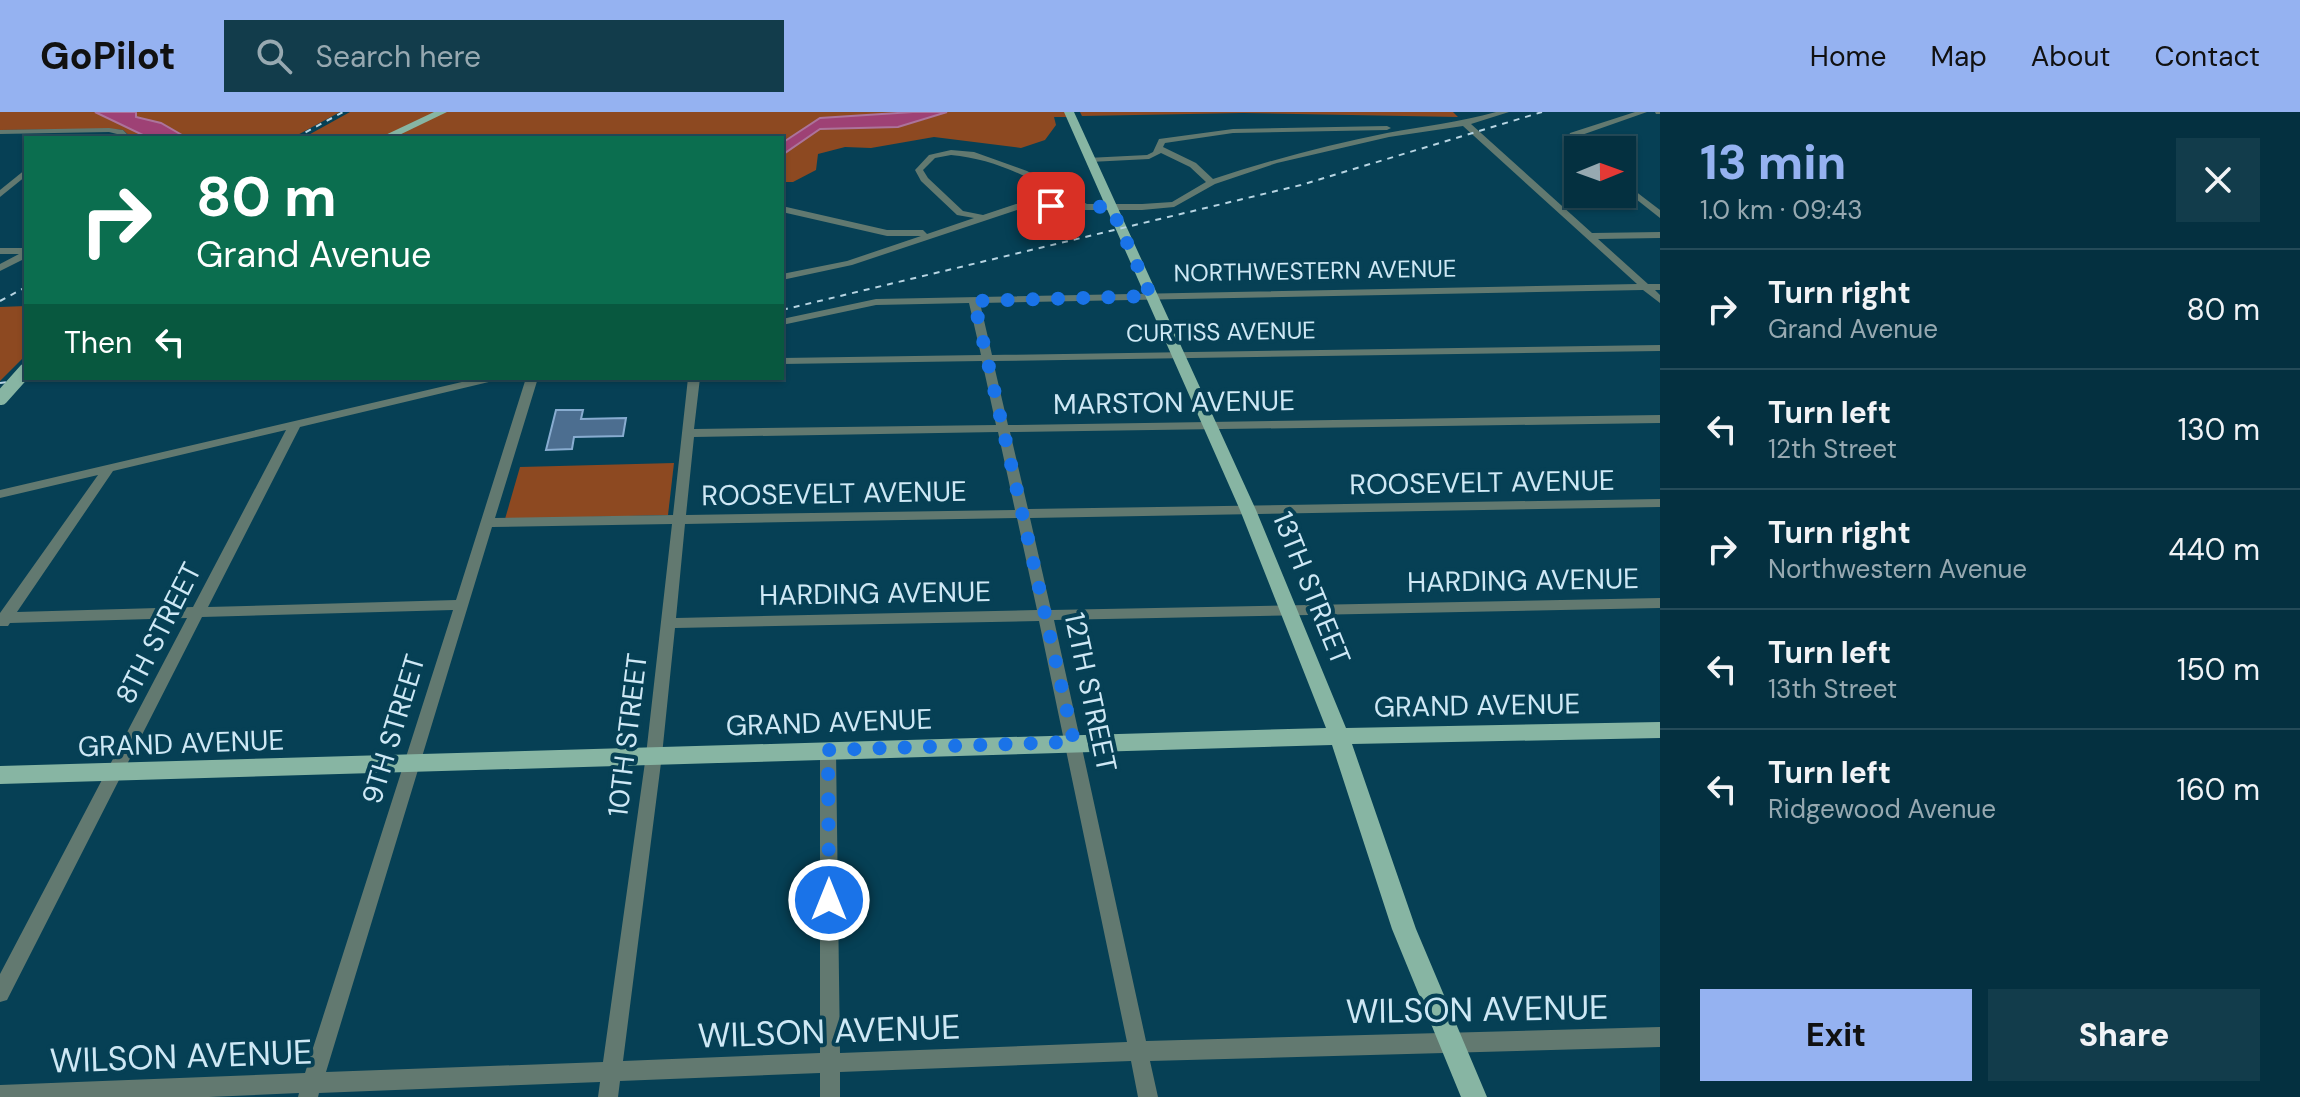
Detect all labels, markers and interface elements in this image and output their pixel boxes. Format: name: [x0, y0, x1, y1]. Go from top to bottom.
search box: [224, 20, 784, 92]
text: GoPilot: [40, 31, 176, 81]
icon: search: [252, 34, 296, 78]
text: Search here: [316, 37, 481, 76]
text: Home: [1810, 38, 1886, 75]
text: Map: [1930, 38, 1987, 75]
text: About: [2031, 38, 2110, 75]
text: Contact: [2154, 38, 2260, 75]
text: 13 min: [1700, 131, 1846, 194]
north arrow: [1564, 136, 1636, 208]
map controls: [1564, 136, 1636, 208]
button: close: [2176, 138, 2260, 222]
text: 80 m: [196, 160, 337, 233]
icon: right: [64, 168, 168, 272]
pin: [1017, 172, 1085, 240]
icon: arrive: [1029, 184, 1073, 228]
text: 1.0 km · 09:43: [1700, 193, 1863, 227]
text: Grand Avenue: [196, 231, 431, 278]
street label: NORTHWESTERN AVENUE: [1173, 253, 1457, 288]
text: Turn right: [1768, 273, 1911, 312]
icon: right: [1700, 287, 1744, 331]
text: 80 m: [2187, 290, 2260, 329]
text: Grand Avenue: [1768, 312, 1938, 346]
street label: CURTISS AVENUE: [1126, 314, 1316, 349]
icon: left: [148, 320, 192, 364]
text: Then: [64, 323, 132, 362]
street label: MARSTON AVENUE: [1053, 382, 1295, 423]
text: Turn left: [1768, 393, 1891, 432]
icon: left: [1700, 407, 1744, 451]
text: 130 m: [2178, 410, 2260, 449]
text: 12th Street: [1768, 432, 1897, 466]
street label: ROOSEVELT AVENUE: [1349, 462, 1615, 503]
street label: ROOSEVELT AVENUE: [701, 473, 967, 514]
street label: 13TH STREET: [1264, 506, 1359, 670]
text: Turn right: [1768, 513, 1911, 552]
icon: right: [1700, 527, 1744, 571]
text: 440 m: [2168, 530, 2260, 569]
text: Northwestern Avenue: [1768, 552, 2027, 586]
street label: 8TH STREET: [107, 556, 210, 710]
street label: HARDING AVENUE: [1407, 560, 1639, 601]
street label: HARDING AVENUE: [759, 573, 991, 614]
street label: 12TH STREET: [1056, 609, 1125, 775]
text: Turn left: [1768, 633, 1891, 672]
icon: left: [1700, 647, 1744, 691]
street label: 9TH STREET: [353, 650, 434, 808]
text: 150 m: [2177, 650, 2260, 689]
street label: 10TH STREET: [599, 651, 656, 819]
text: 13th Street: [1768, 672, 1897, 706]
street label: GRAND AVENUE: [1373, 685, 1581, 726]
street label: GRAND AVENUE: [725, 700, 933, 745]
street label: GRAND AVENUE: [77, 721, 285, 766]
text: Turn left: [1768, 753, 1891, 792]
icon: left: [1700, 767, 1744, 811]
text: 160 m: [2177, 770, 2260, 809]
text: Ridgewood Avenue: [1768, 792, 1996, 826]
position arrow: [787, 858, 871, 942]
street label: WILSON AVENUE: [1345, 985, 1609, 1034]
button: Exit: [1700, 989, 1972, 1081]
button: Share: [1988, 989, 2260, 1081]
street label: WILSON AVENUE: [697, 1004, 961, 1059]
street label: WILSON AVENUE: [49, 1029, 313, 1084]

